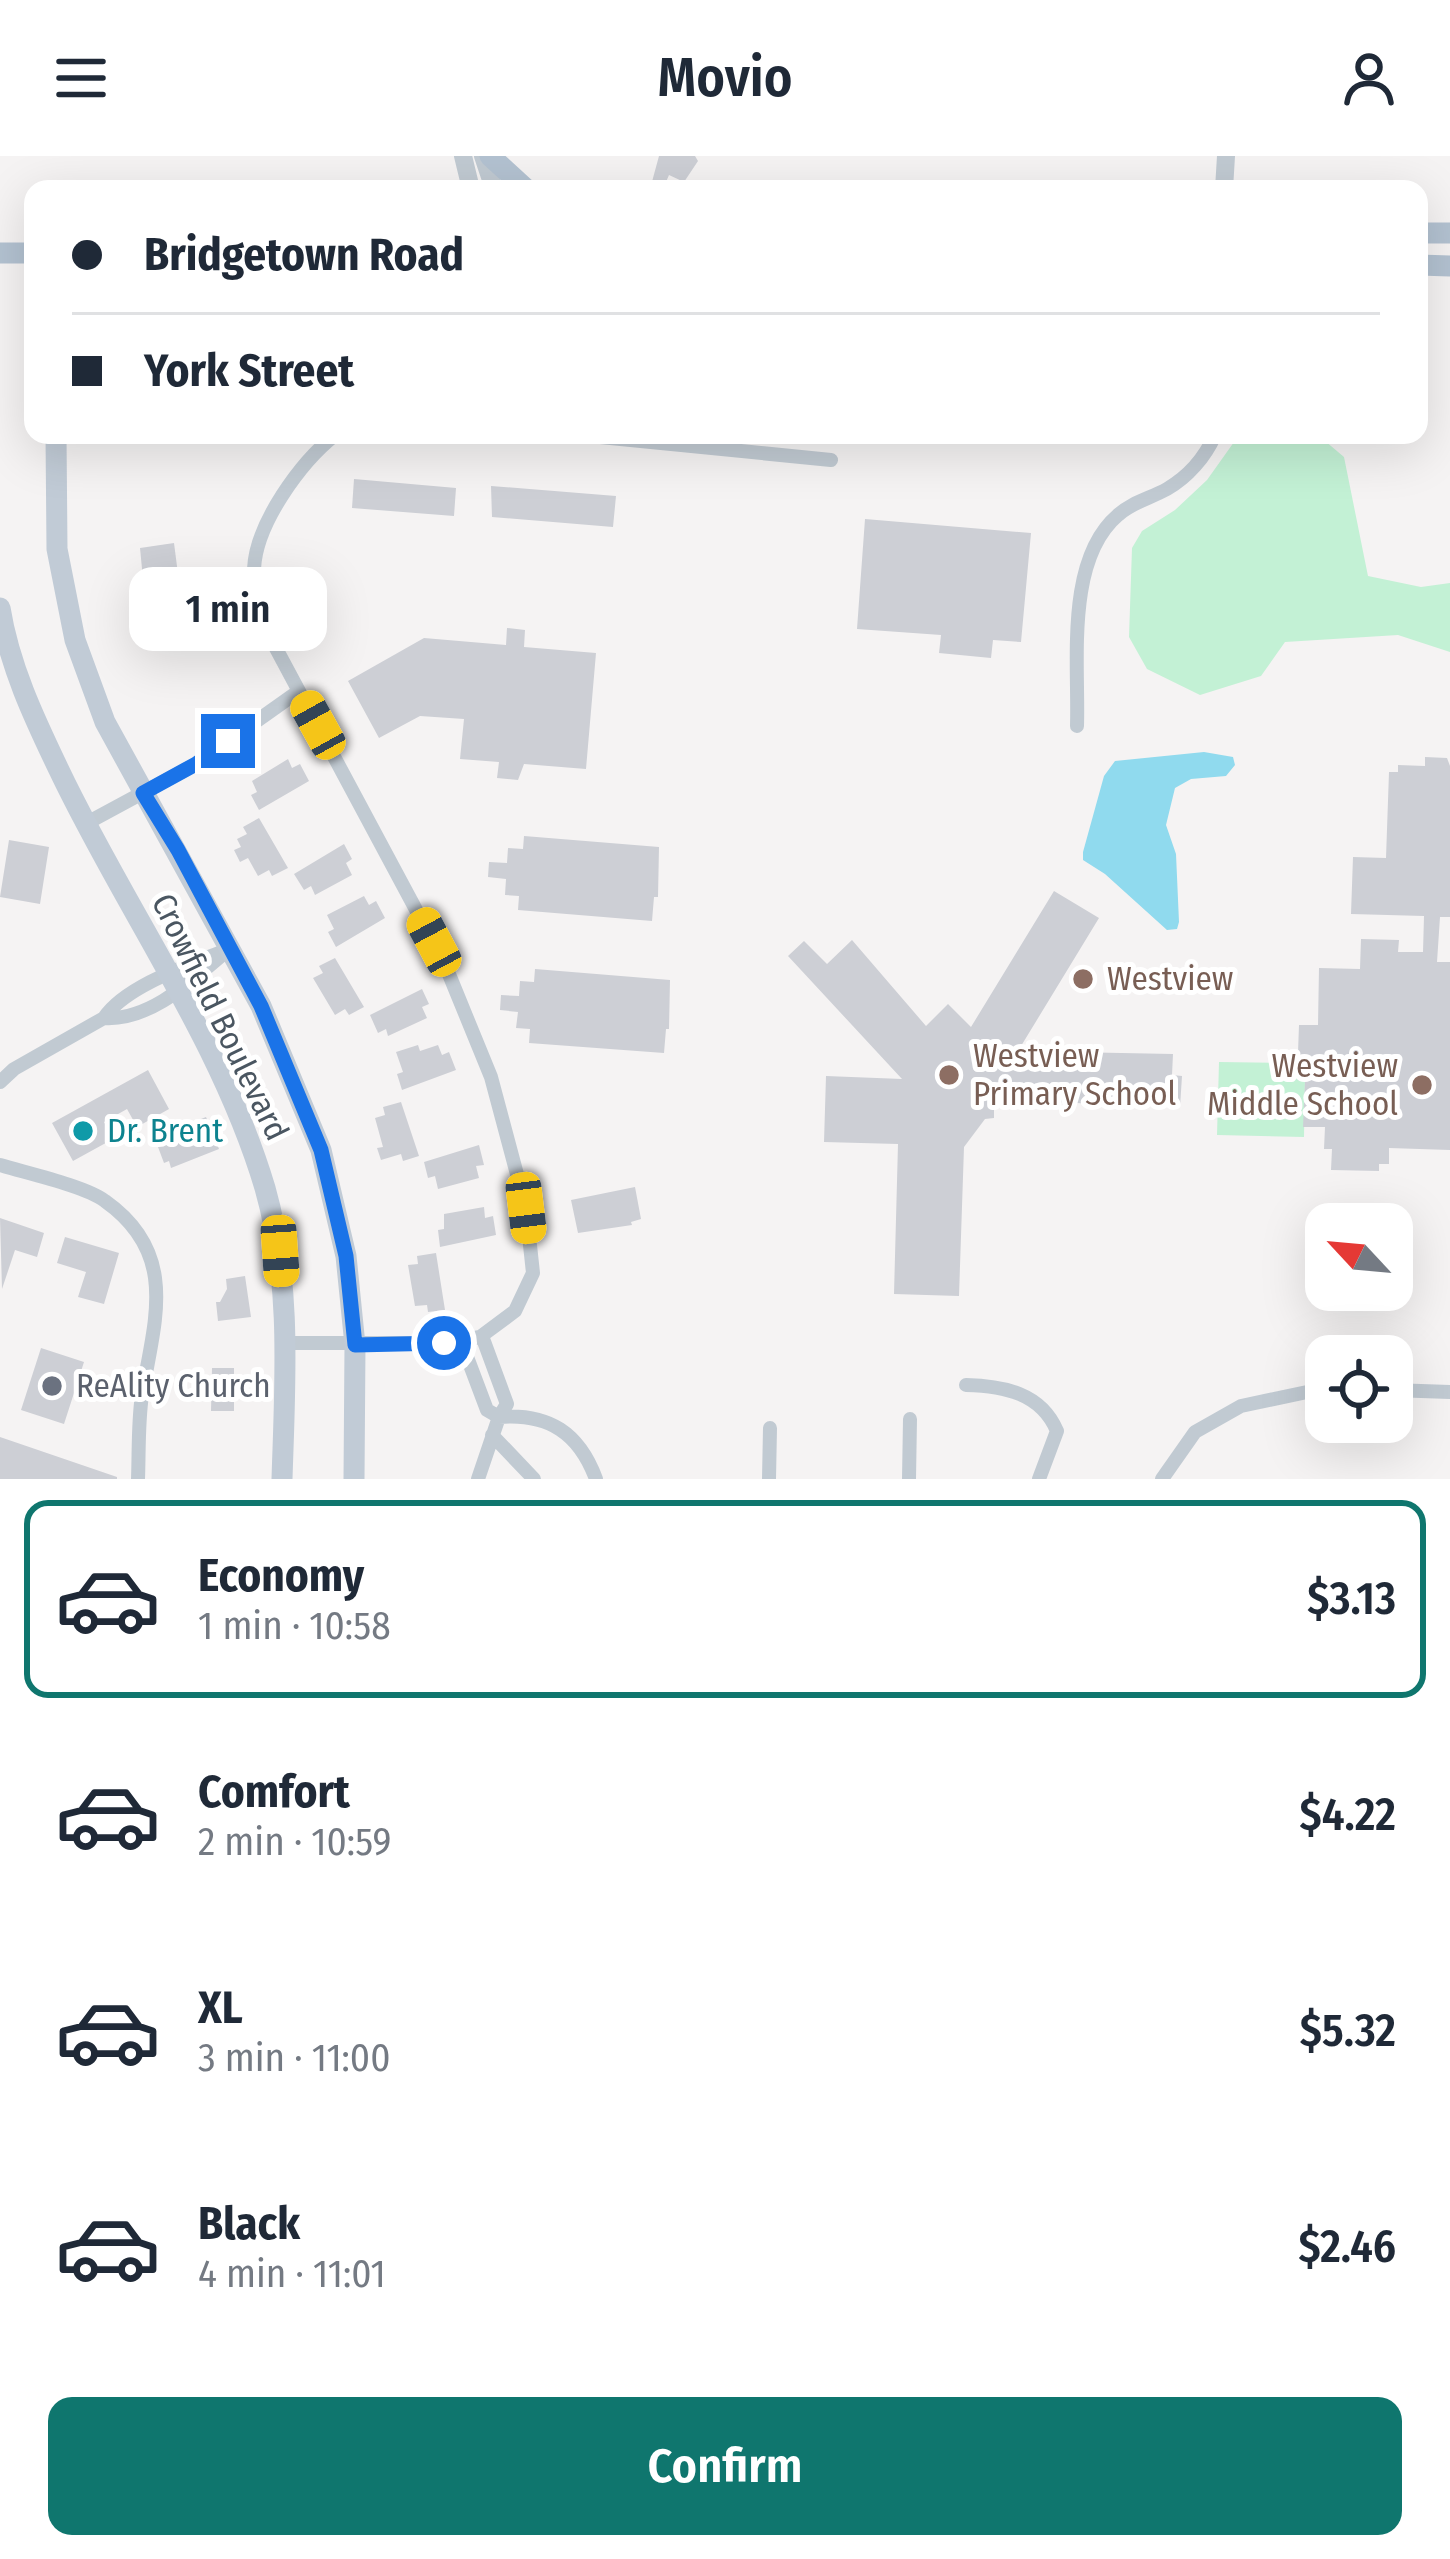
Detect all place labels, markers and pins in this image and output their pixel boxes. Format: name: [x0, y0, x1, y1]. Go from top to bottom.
place label: Westview: [1107, 959, 1233, 999]
marker: Westview: [1070, 966, 1096, 992]
place label: Westview Primary School: [973, 1036, 1177, 1114]
place label: Westview Middle School: [1207, 1046, 1398, 1124]
marker: Westview Primary School: [936, 1062, 962, 1088]
marker: Westview Middle School: [1409, 1072, 1435, 1098]
place label: Dr. Brent: [107, 1111, 223, 1151]
marker: Dr. Brent: [70, 1118, 96, 1144]
place label: ReAlity Church: [76, 1366, 271, 1406]
marker: ReAlity Church: [39, 1373, 65, 1399]

